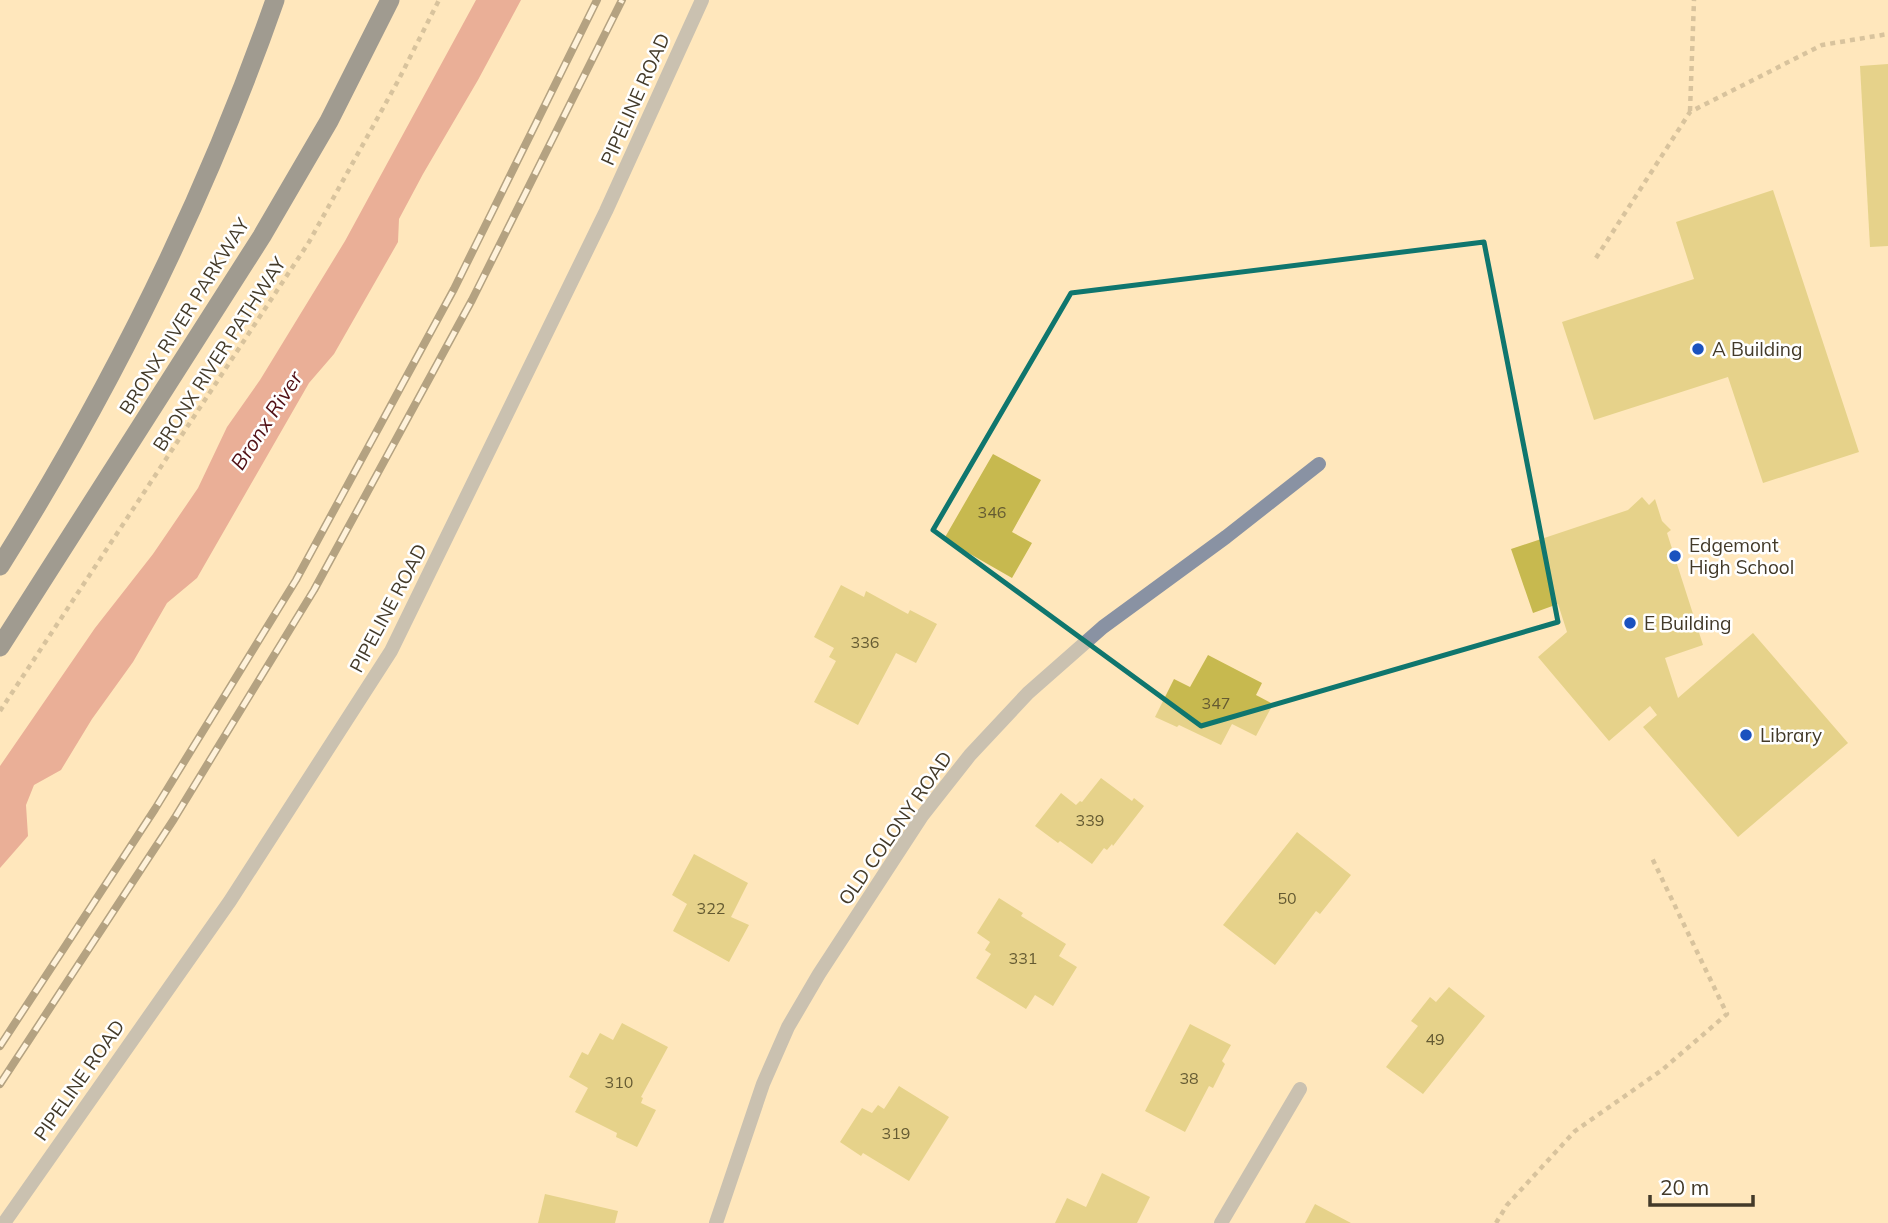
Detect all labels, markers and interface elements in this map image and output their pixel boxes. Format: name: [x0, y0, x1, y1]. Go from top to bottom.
street label: PIPELINE ROAD: [595, 29, 675, 169]
street label: BRONX RIVER PARKWAY: [114, 213, 255, 419]
street label: BRONX RIVER PATHWAY: [147, 252, 291, 456]
place label: A Building: [1712, 337, 1802, 361]
marker: A Building: [1690, 341, 1706, 357]
water label: Bronx River: [224, 365, 308, 474]
house number: 346: [978, 502, 1006, 522]
place label: Edgemont High School: [1689, 533, 1794, 579]
street label: PIPELINE ROAD: [344, 540, 432, 676]
marker: Edgemont High School: [1667, 548, 1683, 564]
place label: E Building: [1644, 611, 1732, 635]
marker: E Building: [1622, 615, 1638, 631]
house number: 336: [851, 632, 879, 652]
house number: 347: [1202, 693, 1230, 713]
place label: Library: [1760, 723, 1822, 747]
marker: Library: [1738, 727, 1754, 743]
street label: OLD COLONY ROAD: [833, 747, 957, 909]
house number: 339: [1076, 810, 1104, 830]
house number: 50: [1277, 888, 1297, 908]
house number: 322: [697, 898, 725, 918]
house number: 331: [1009, 948, 1037, 968]
street label: PIPELINE ROAD: [28, 1015, 130, 1145]
house number: 49: [1425, 1029, 1445, 1049]
house number: 38: [1179, 1068, 1199, 1088]
house number: 310: [605, 1072, 633, 1092]
house number: 319: [882, 1123, 910, 1143]
scale bar: [1650, 1164, 1753, 1208]
text: 20 m: [1660, 1174, 1709, 1200]

